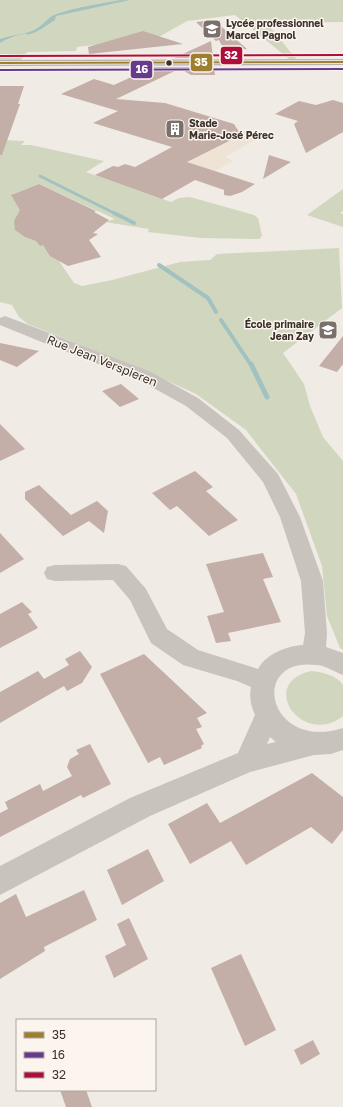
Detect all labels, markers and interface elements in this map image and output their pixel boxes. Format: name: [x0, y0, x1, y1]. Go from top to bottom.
place label: Lycée professionnel Marcel Pagnol: [226, 17, 324, 41]
school or university icon: Lycée professionnel Marcel Pagnol: [201, 18, 223, 40]
line badge: 32: [220, 46, 243, 65]
text: 32: [224, 48, 238, 61]
line badge: 35: [190, 53, 213, 72]
text: 35: [194, 55, 208, 68]
unlabelled marker: [164, 58, 174, 68]
line badge: 16: [130, 60, 153, 79]
text: 16: [136, 62, 148, 75]
place label: Stade Marie-José Pérec: [189, 117, 274, 141]
building icon: Stade Marie-José Pérec: [164, 118, 186, 140]
place label: École primaire Jean Zay: [245, 318, 314, 342]
school or university icon: École primaire Jean Zay: [317, 319, 339, 341]
street label: Rue Jean Verspieren: [45, 332, 160, 390]
legend: [16, 1019, 156, 1091]
text: 35: [52, 1027, 66, 1042]
text: 16: [52, 1047, 65, 1062]
text: 32: [52, 1067, 66, 1082]

